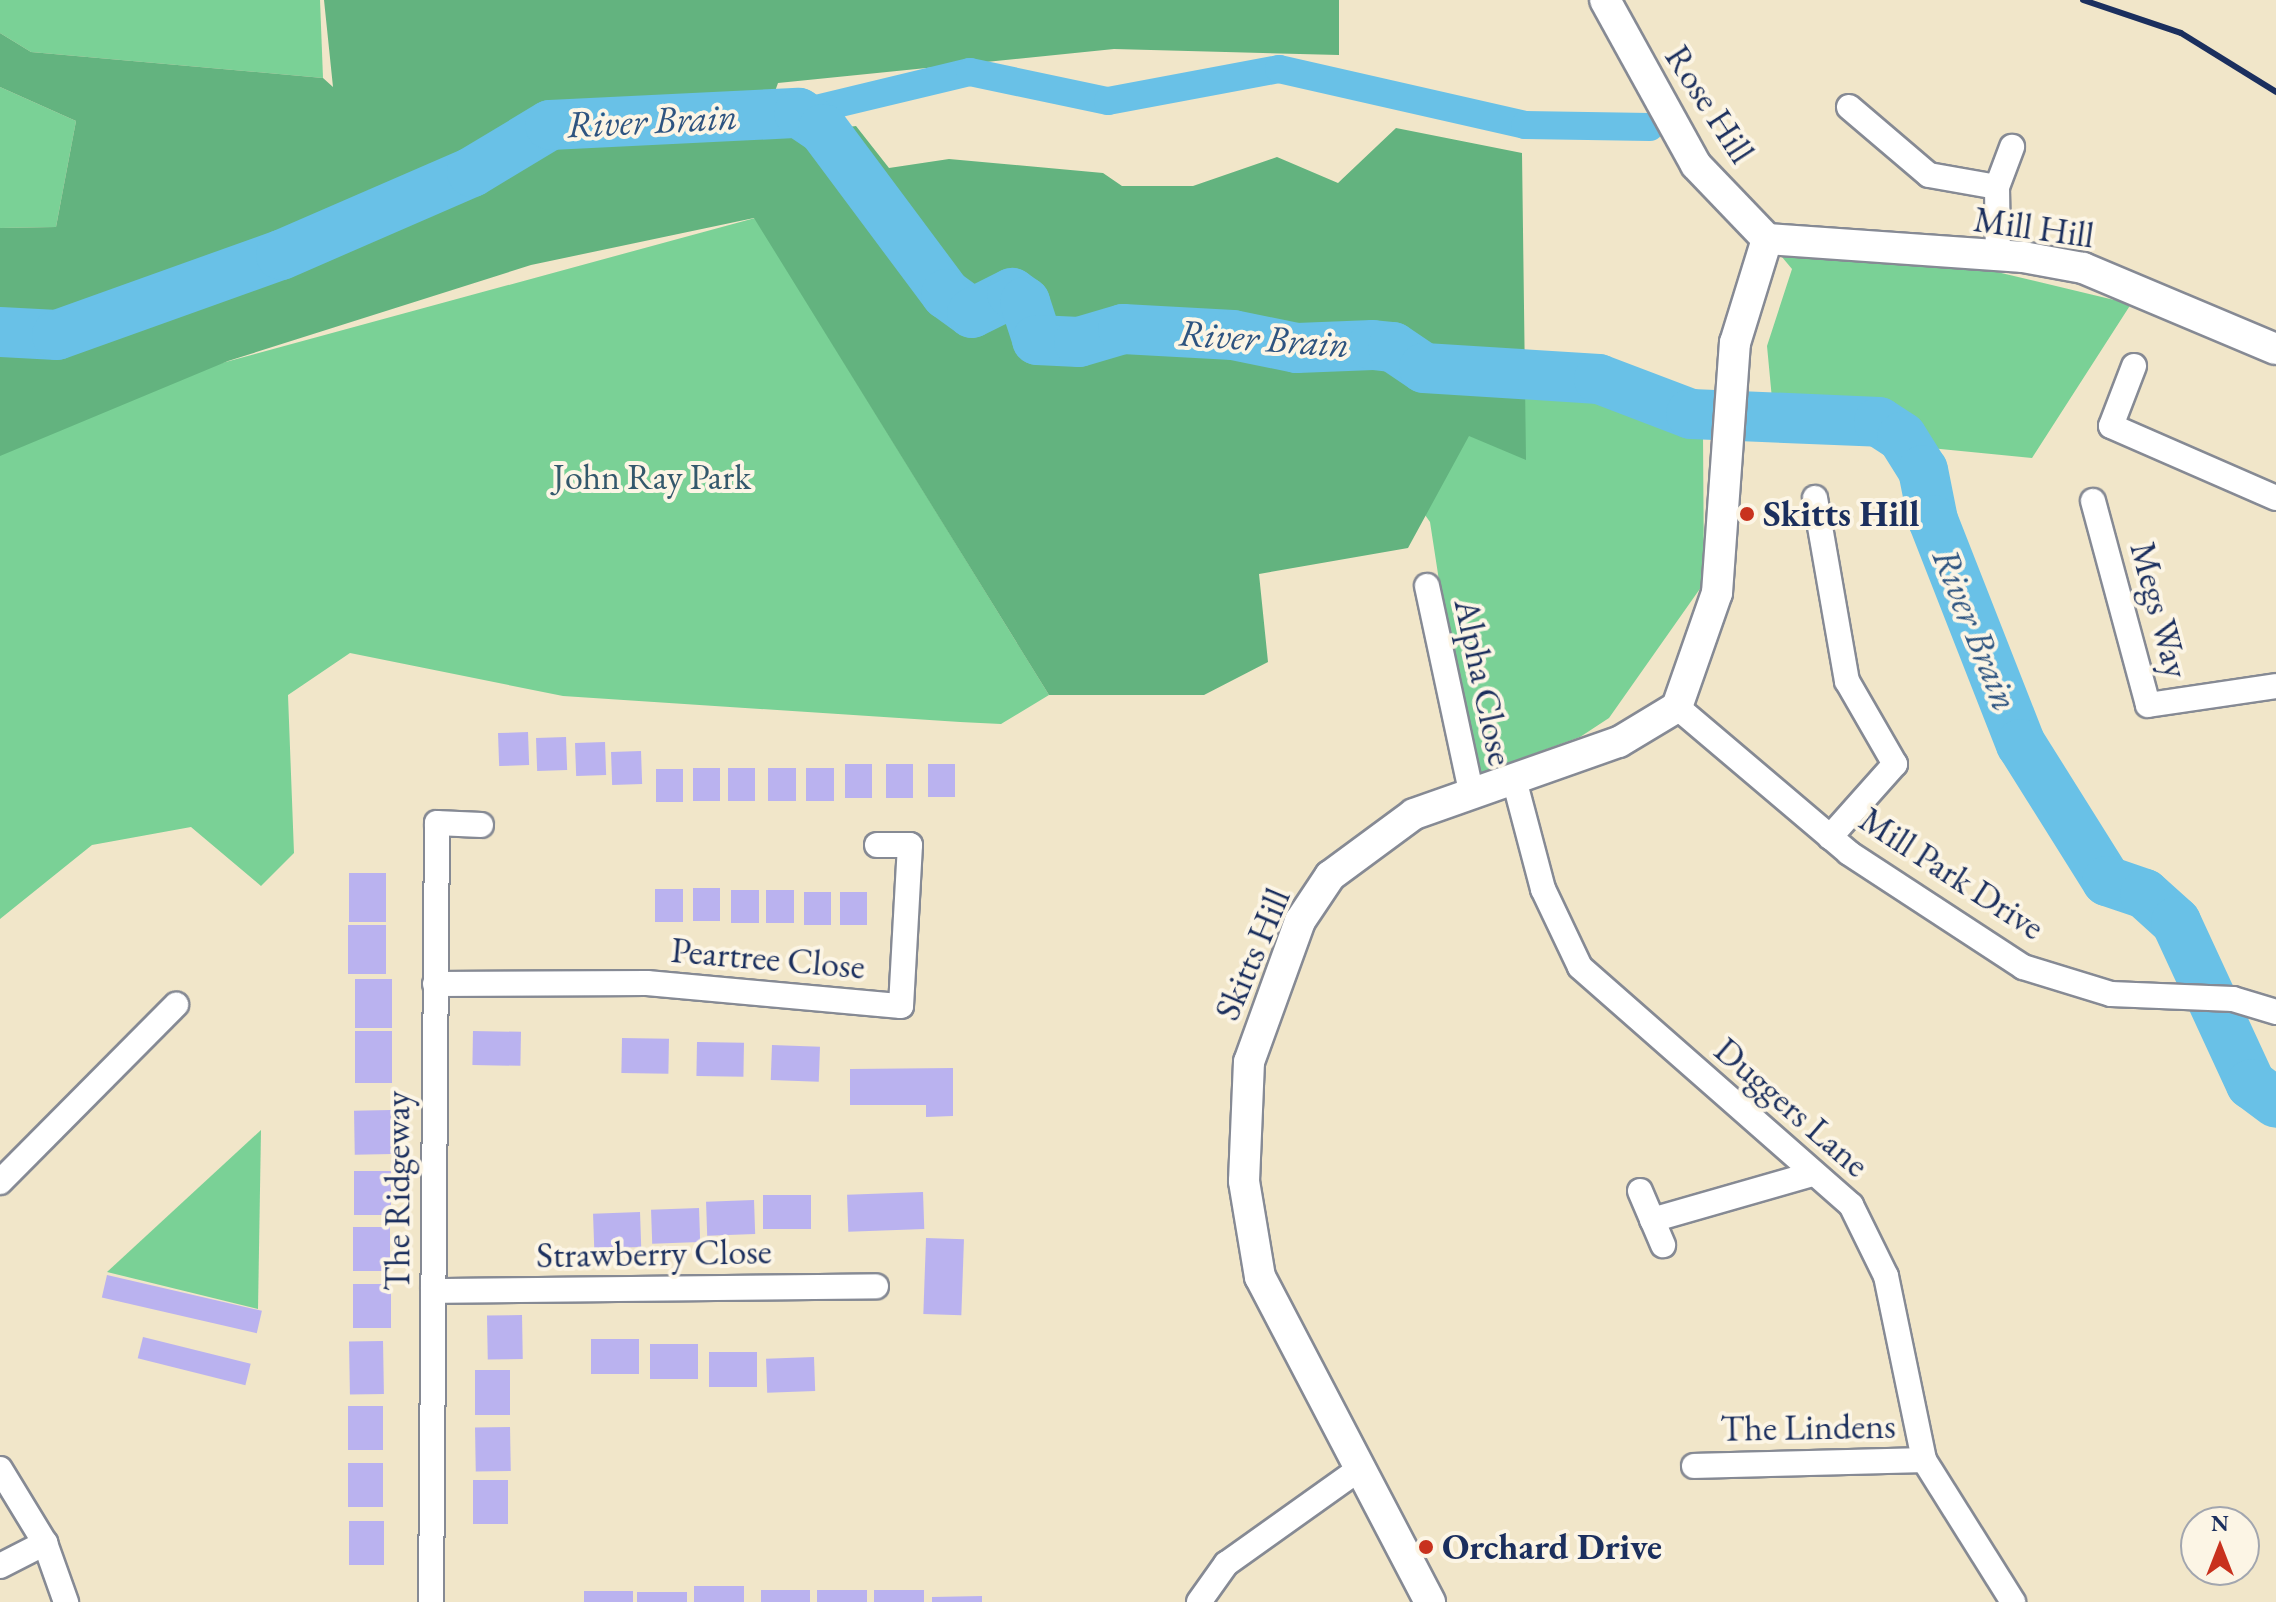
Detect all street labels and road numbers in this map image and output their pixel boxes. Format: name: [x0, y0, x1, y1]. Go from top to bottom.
street label: Rose Hill: [1656, 37, 1764, 171]
street label: Mill Hill: [1971, 197, 2097, 257]
street label: Megs Way: [2121, 537, 2199, 683]
street label: Alpha Close: [1445, 595, 1523, 769]
street label: Mill Park Drive: [1852, 797, 2052, 949]
street label: Skitts Hill: [1205, 882, 1299, 1026]
street label: Peartree Close: [669, 928, 867, 988]
street label: Duggers Lane: [1706, 1028, 1878, 1186]
street label: The Ridgeway: [375, 1091, 419, 1291]
street label: Strawberry Close: [536, 1229, 772, 1277]
street label: The Lindens: [1720, 1404, 1896, 1450]

